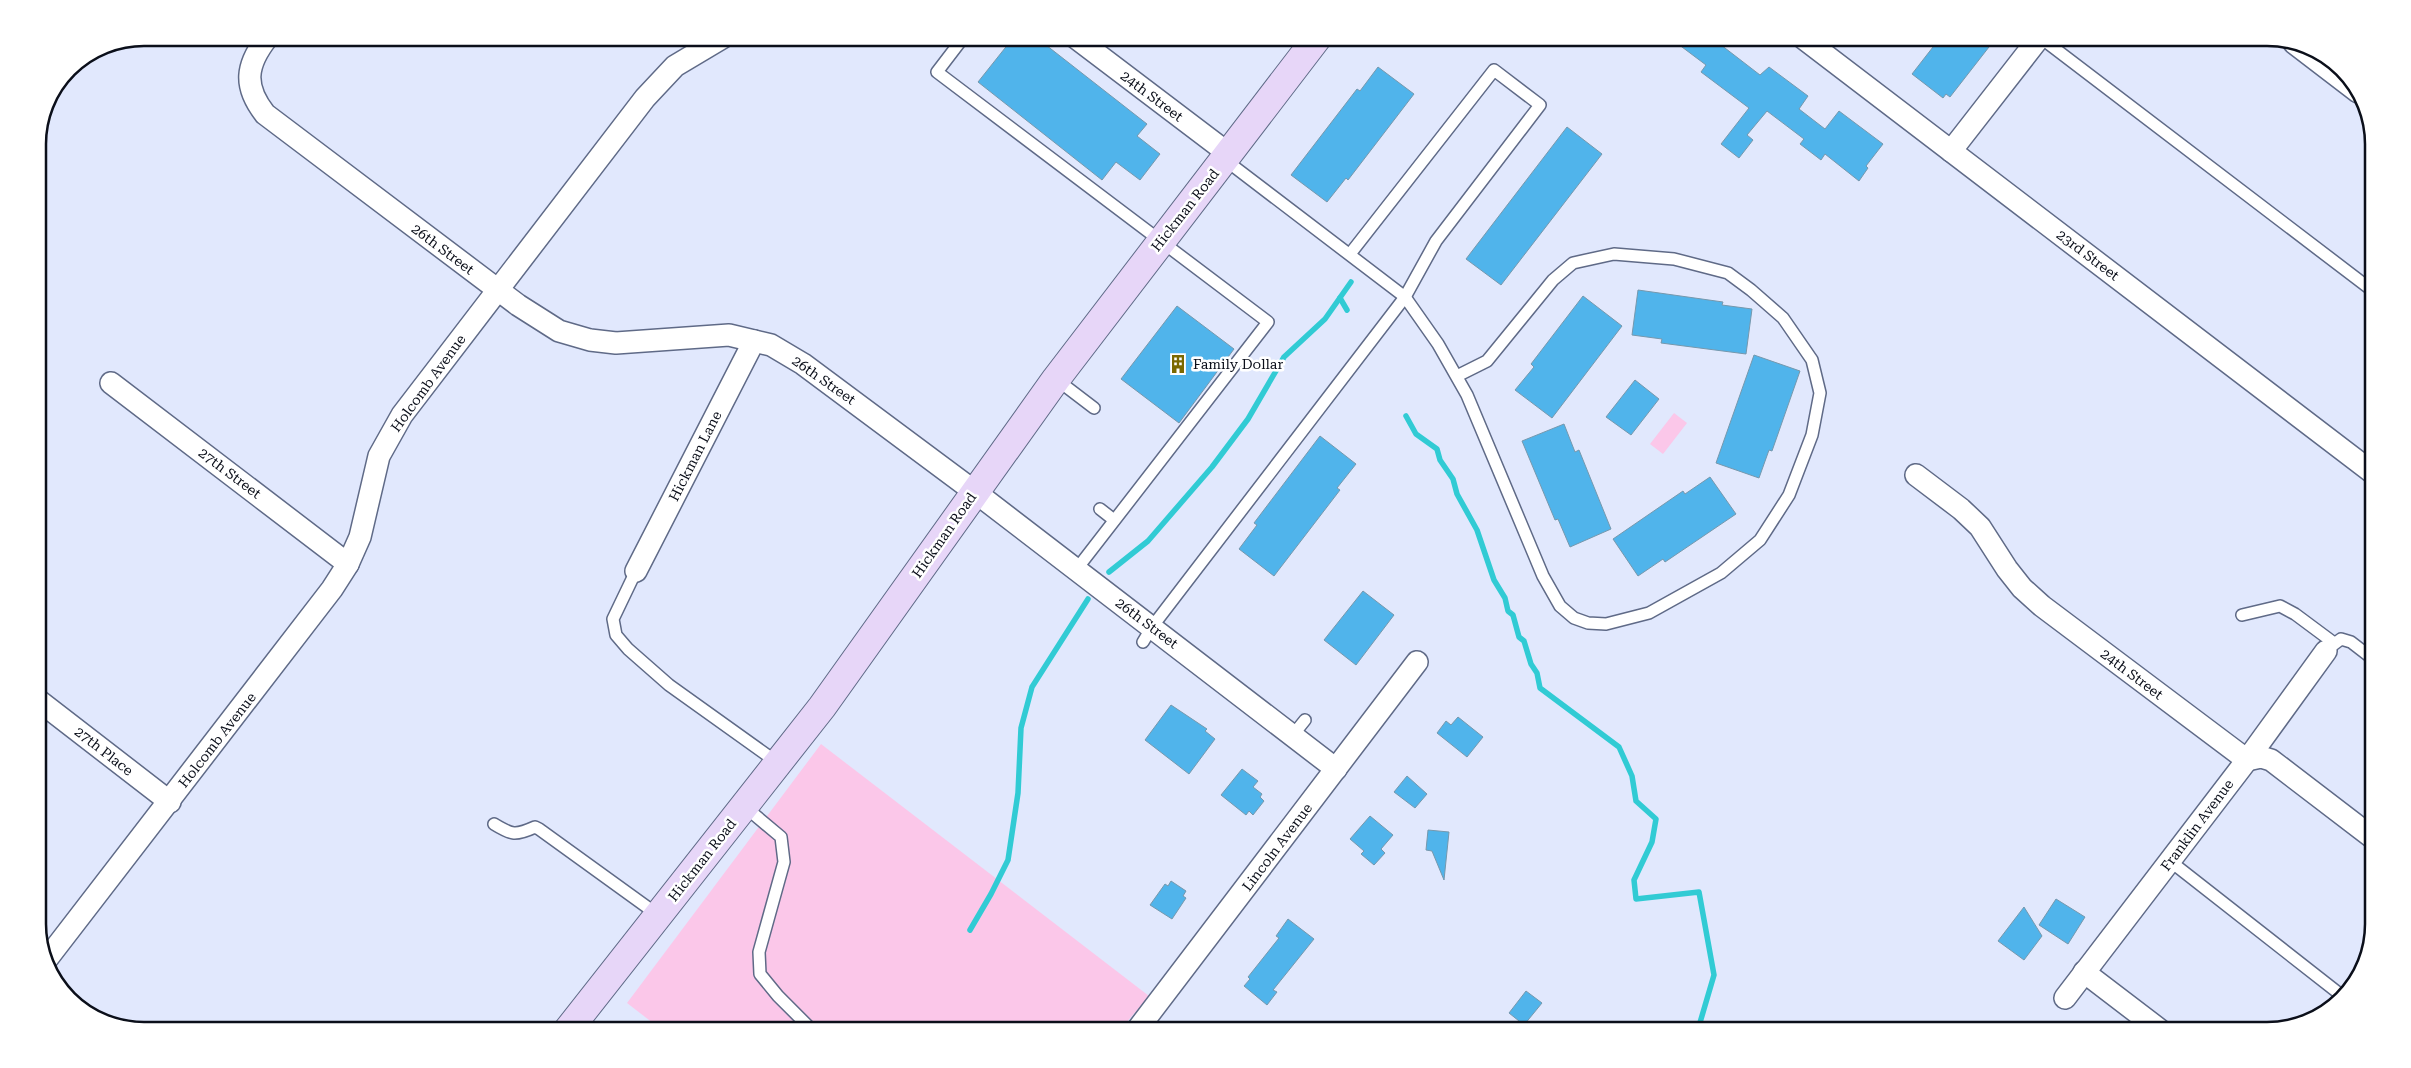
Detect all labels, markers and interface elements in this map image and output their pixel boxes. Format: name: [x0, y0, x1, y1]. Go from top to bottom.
street label: 24th Street: [1118, 67, 1186, 125]
street label: Hickman Road: [1148, 166, 1222, 254]
street label: 26th Street: [409, 220, 477, 278]
street label: 23rd Street: [2054, 226, 2122, 284]
street label: Holcomb Avenue: [387, 331, 469, 435]
street label: 26th Street: [789, 352, 859, 408]
building icon: Family Dollar: [1167, 353, 1189, 375]
place label: Family Dollar: [1193, 356, 1283, 372]
street label: Hickman Lane: [665, 408, 725, 504]
street label: 27th Street: [196, 444, 264, 502]
street label: Hickman Road: [909, 489, 979, 581]
street label: 26th Street: [1113, 594, 1181, 652]
street label: 24th Street: [2098, 645, 2166, 703]
street label: Holcomb Avenue: [175, 689, 259, 791]
street label: 27th Place: [72, 723, 137, 779]
street label: Franklin Avenue: [2157, 776, 2237, 874]
street label: Lincoln Avenue: [1239, 800, 1315, 894]
street label: Hickman Road: [665, 816, 739, 904]

